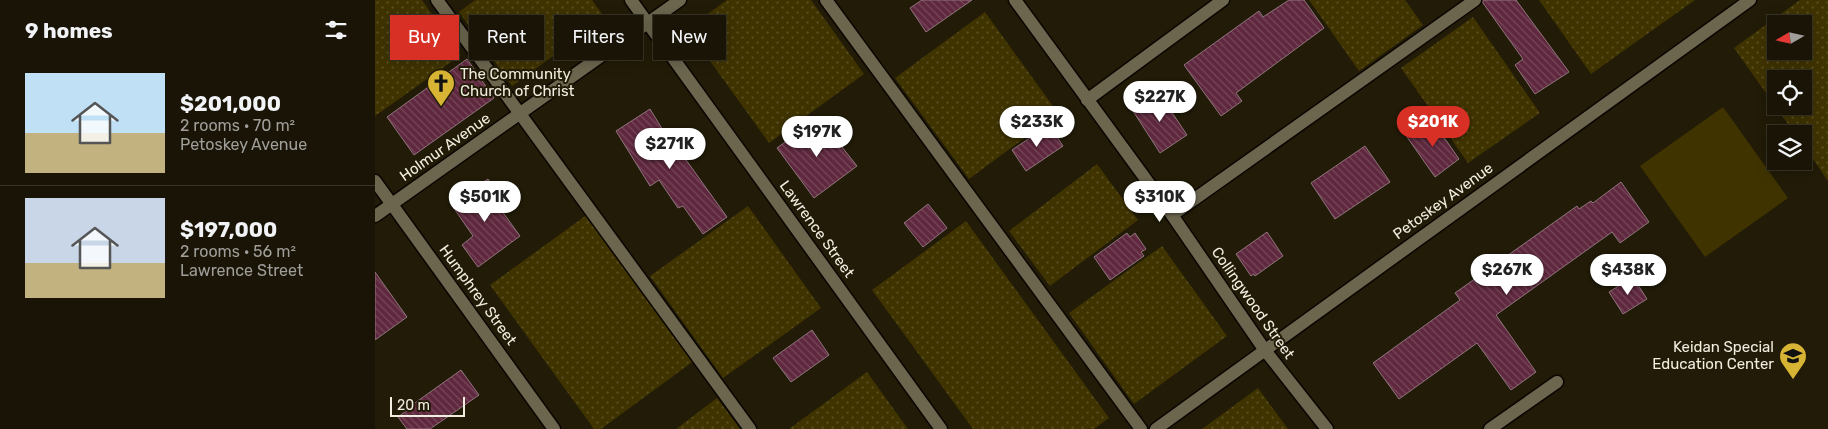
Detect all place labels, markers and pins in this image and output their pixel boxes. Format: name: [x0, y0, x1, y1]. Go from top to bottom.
place label: The Community Church of Christ: [460, 65, 575, 100]
church icon: The Community Church of Christ: [426, 68, 456, 107]
pin: $227K: [1125, 80, 1195, 123]
pin: $233K: [1002, 106, 1072, 148]
pin: $201K: [1398, 106, 1468, 148]
pin: $197K: [782, 116, 852, 158]
pin: $271K: [635, 128, 705, 170]
pin: $501K: [450, 180, 520, 223]
pin: $310K: [1125, 180, 1195, 223]
pin: $267K: [1472, 254, 1542, 296]
pin: $438K: [1593, 254, 1663, 296]
place label: Keidan Special Education Center: [1652, 338, 1774, 373]
school or university icon: Keidan Special Education Center: [1778, 341, 1808, 380]

